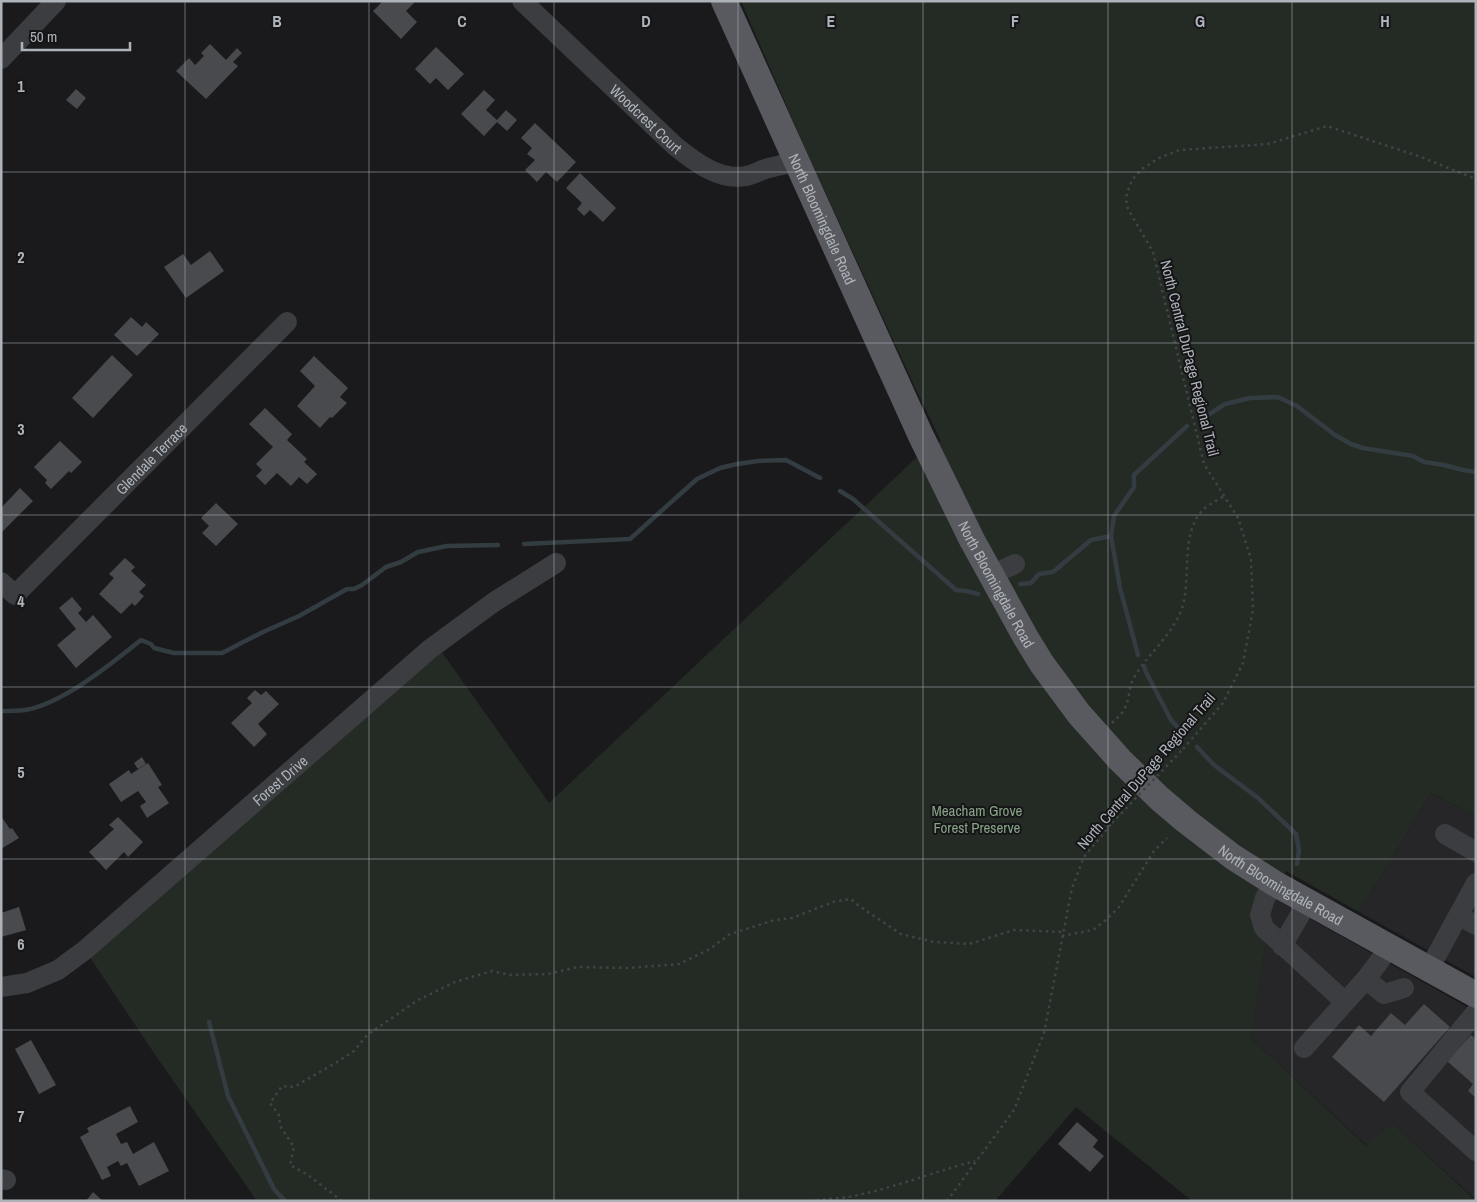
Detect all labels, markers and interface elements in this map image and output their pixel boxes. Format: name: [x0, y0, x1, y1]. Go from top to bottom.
text: B: [272, 10, 282, 32]
text: C: [457, 10, 467, 32]
text: D: [641, 10, 651, 32]
text: E: [827, 10, 836, 32]
text: F: [1011, 10, 1019, 32]
text: G: [1195, 10, 1205, 32]
text: H: [1380, 10, 1390, 32]
scale bar: [22, 20, 130, 52]
text: 50 m: [30, 26, 57, 47]
text: 1: [17, 75, 25, 97]
street label: Woodcrest Court: [605, 79, 687, 158]
street label: North Bloomingdale Road: [784, 150, 861, 288]
text: 2: [17, 246, 25, 268]
street label: North Central DuPage Regional Trail: [1155, 258, 1225, 458]
text: 3: [17, 418, 25, 440]
street label: Glendale Terrace: [111, 418, 192, 499]
street label: North Bloomingdale Road: [954, 517, 1040, 652]
text: 4: [17, 590, 25, 612]
street label: North Central DuPage Regional Trail: [1072, 688, 1220, 854]
street label: Forest Drive: [248, 750, 312, 810]
text: 5: [17, 761, 25, 783]
park label: Meacham Grove Forest Preserve: [932, 800, 1023, 838]
street label: North Bloomingdale Road: [1214, 839, 1347, 930]
text: 6: [17, 933, 25, 955]
text: 7: [17, 1105, 25, 1127]

